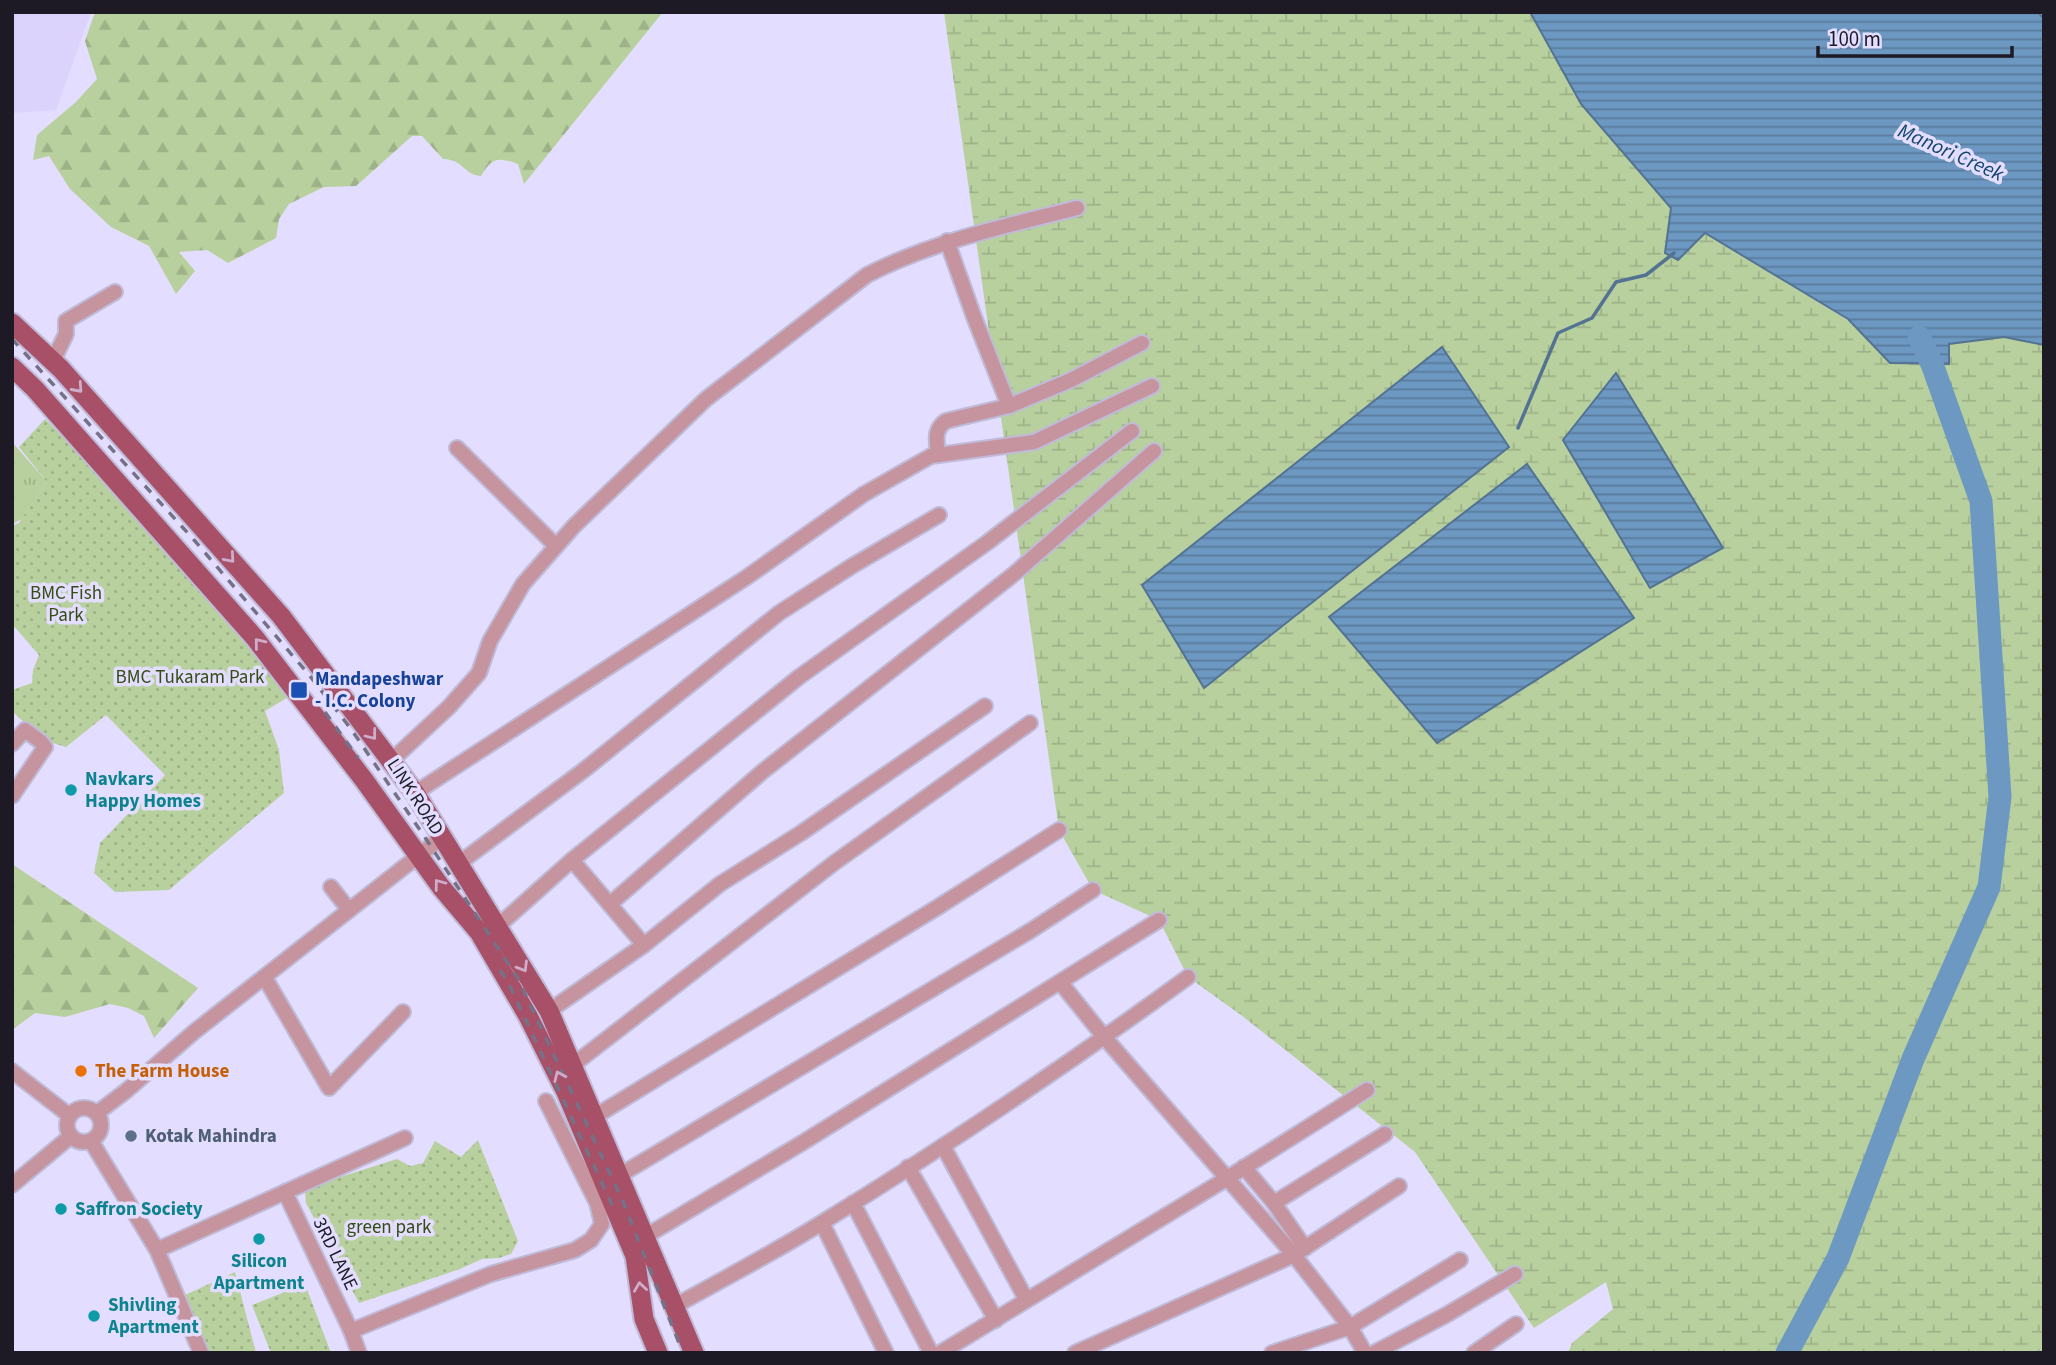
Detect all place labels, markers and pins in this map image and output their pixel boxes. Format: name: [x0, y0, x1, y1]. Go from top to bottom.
place label: Mandapeshwar - I.C. Colony: [315, 666, 444, 715]
marker: Mandapeshwar - I.C. Colony: [289, 680, 309, 700]
place label: Navkars Happy Homes: [85, 766, 201, 815]
marker: Navkars Happy Homes: [63, 782, 79, 798]
place label: The Farm House: [95, 1058, 230, 1085]
marker: The Farm House: [73, 1063, 89, 1079]
place label: Kotak Mahindra: [145, 1123, 277, 1150]
marker: Kotak Mahindra: [123, 1128, 139, 1144]
place label: Saffron Society: [75, 1196, 203, 1223]
marker: Saffron Society: [53, 1201, 69, 1217]
marker: Silicon Apartment: [251, 1231, 267, 1247]
place label: Silicon Apartment: [213, 1248, 304, 1297]
place label: Shivling Apartment: [107, 1292, 199, 1341]
marker: Shivling Apartment: [86, 1308, 102, 1324]

